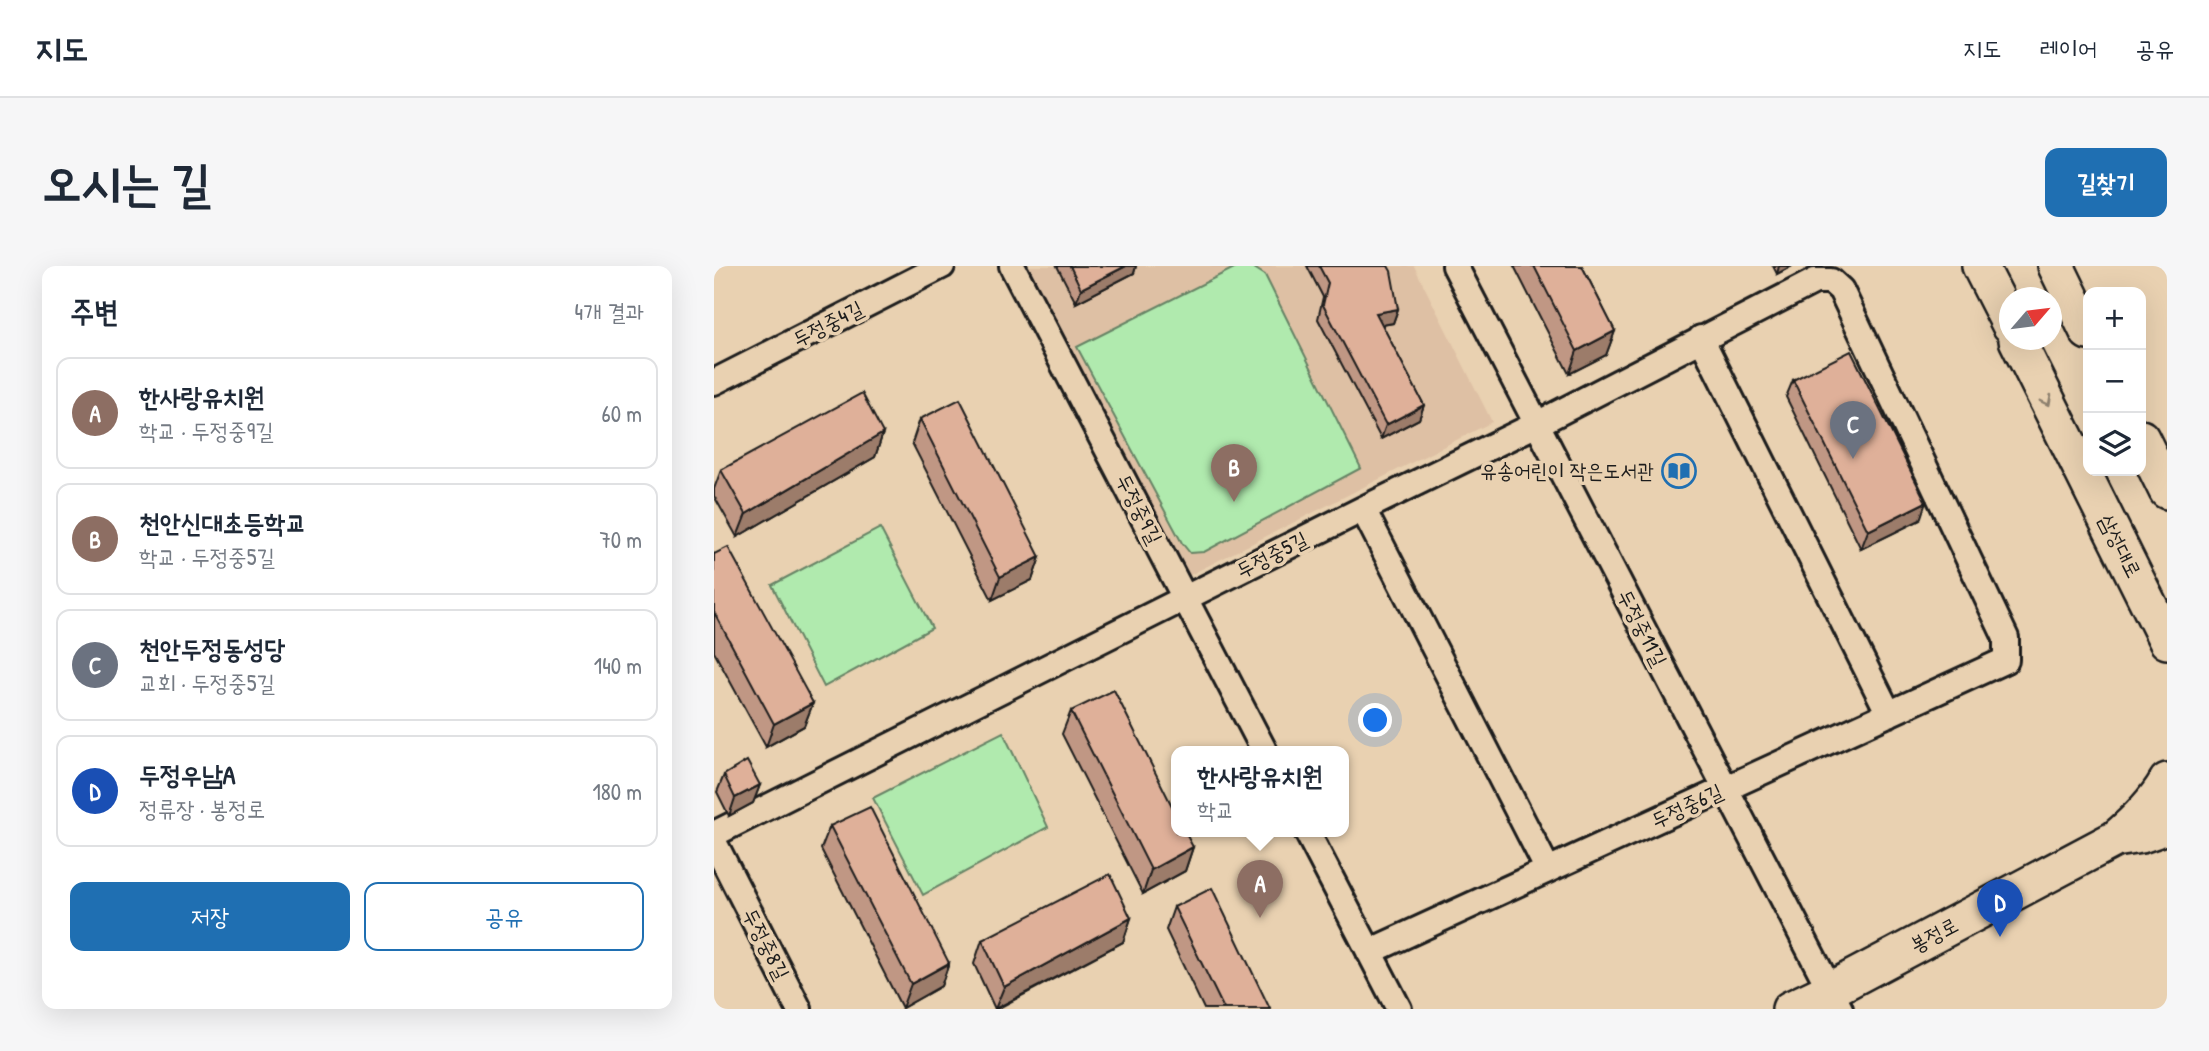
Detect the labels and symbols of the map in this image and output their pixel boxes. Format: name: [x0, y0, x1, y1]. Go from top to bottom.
north arrow: [1999, 287, 2062, 350]
street label: 두정중4길: [788, 293, 868, 354]
one-way arrow: [2039, 394, 2053, 406]
pin: C: [1830, 401, 1876, 459]
pin: B: [1211, 444, 1257, 502]
library icon: 유송어린이 작은도서관: [1660, 452, 1698, 490]
place label: 유송어린이 작은도서관: [1480, 456, 1654, 485]
street label: 두정중9길: [1109, 469, 1170, 549]
street label: 삼성대로: [2092, 509, 2149, 582]
street label: 두정중5길: [1231, 524, 1313, 585]
street label: 두정중11길: [1611, 584, 1674, 671]
your location: [1358, 703, 1392, 737]
street label: 두정중6길: [1646, 776, 1727, 835]
pin: A: [1237, 860, 1283, 918]
pin: D: [1977, 879, 2023, 937]
street label: 두정중8길: [736, 903, 797, 985]
street label: 봉정로: [1905, 910, 1963, 959]

